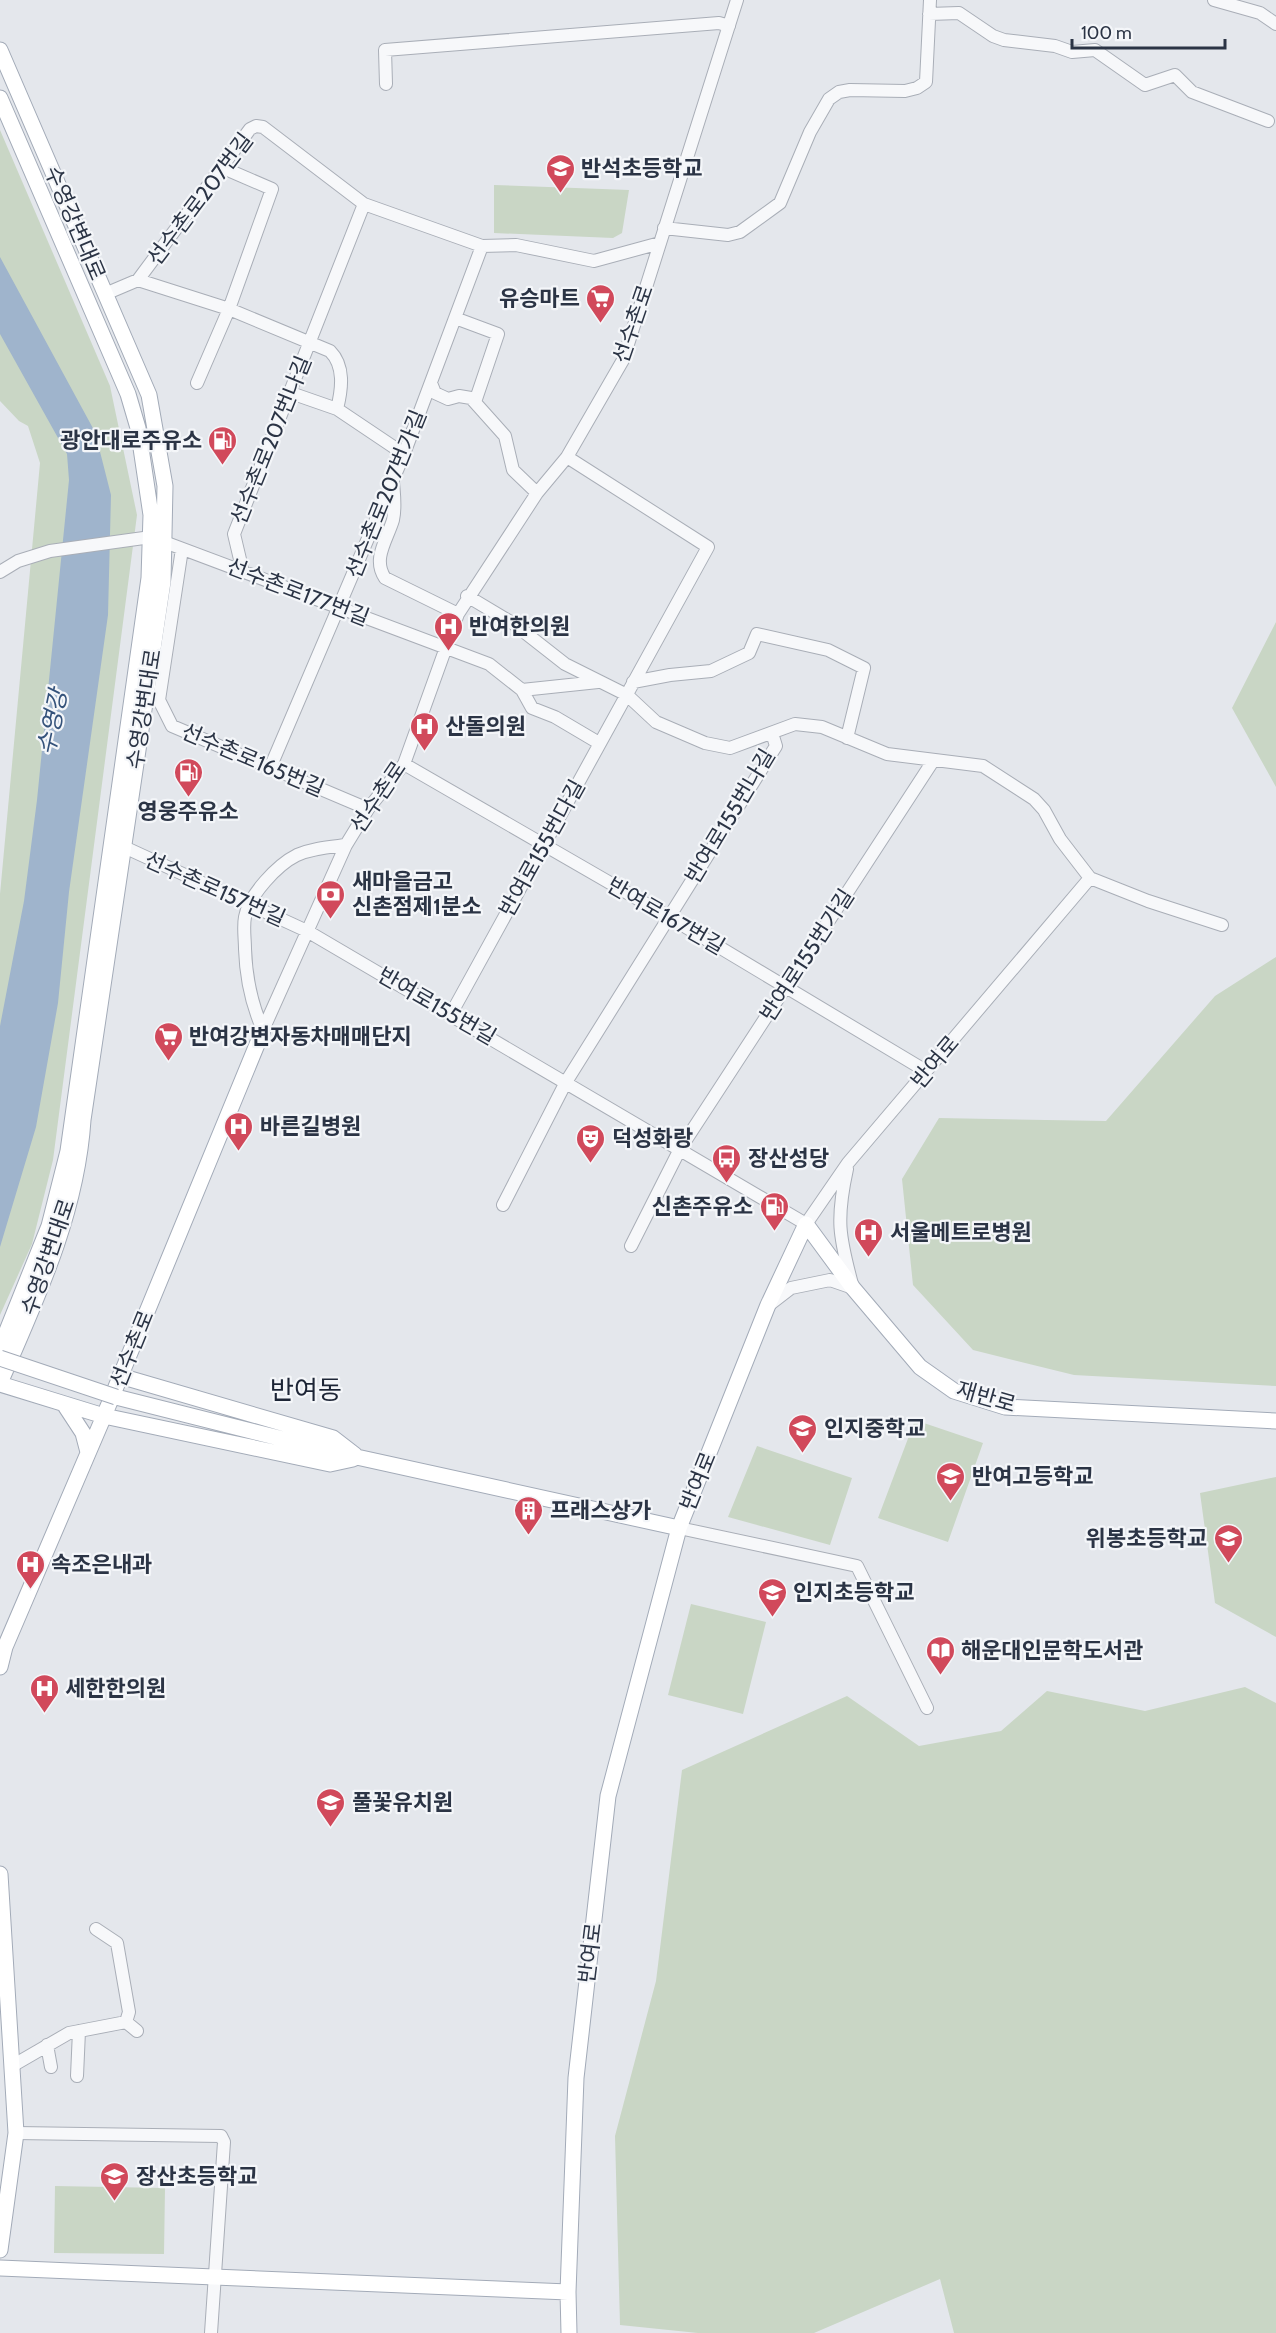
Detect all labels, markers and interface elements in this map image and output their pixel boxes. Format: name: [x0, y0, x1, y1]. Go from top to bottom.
scale bar: [1072, 12, 1225, 50]
text: 100 m: [1081, 22, 1132, 44]
street label: 선수촌로207번길: [141, 127, 259, 271]
school or university icon: 반석초등학교: [544, 152, 576, 194]
place label: 반석초등학교: [581, 155, 702, 182]
street label: 수영강변대로: [39, 162, 111, 284]
street label: 선수촌로: [607, 281, 659, 367]
supermarket icon: 유승마트: [585, 282, 617, 324]
place label: 유승마트: [499, 285, 580, 312]
street label: 선수촌로207번나길: [225, 352, 317, 528]
street label: 선수촌로207번가길: [340, 406, 432, 582]
fuel station icon: 광안대로주유소: [207, 424, 239, 466]
place label: 광안대로주유소: [60, 427, 202, 454]
street label: 선수촌로177번길: [223, 552, 373, 632]
hospital icon: 반여한의원: [432, 610, 464, 652]
place label: 반여한의원: [469, 613, 570, 640]
street label: 수영강변대로: [121, 647, 167, 771]
water label: 수영강: [31, 684, 74, 757]
hospital icon: 산돌의원: [408, 710, 440, 752]
place label: 산돌의원: [445, 713, 526, 740]
street label: 선수촌로165번길: [177, 718, 329, 802]
street label: 반여로155번나길: [679, 744, 781, 888]
fuel station icon: 영웅주유소: [172, 756, 204, 798]
street label: 선수촌로: [344, 756, 412, 838]
street label: 반여로155번다길: [493, 775, 591, 921]
place label: 영웅주유소: [137, 798, 239, 825]
street label: 선수촌로157번길: [140, 846, 290, 932]
place label: 새마을금고 신촌점제1분소: [352, 868, 482, 920]
street label: 반여로167번길: [602, 871, 730, 961]
bank icon: 새마을금고 신촌점제1분소: [315, 878, 347, 920]
street label: 반여로155번가길: [754, 884, 860, 1026]
street label: 반여로155번길: [373, 961, 501, 1051]
supermarket icon: 반여강변자동차매매단지: [152, 1020, 184, 1062]
place label: 반여강변자동차매매단지: [189, 1023, 412, 1050]
street label: 반여로: [905, 1030, 965, 1094]
hospital icon: 바른길병원: [223, 1110, 255, 1152]
place label: 바른길병원: [260, 1113, 361, 1140]
theatre icon: 덕성화랑: [575, 1122, 607, 1164]
place label: 덕성화랑: [612, 1125, 693, 1152]
bus stop icon: 장산성당: [711, 1142, 743, 1184]
place label: 장산성당: [748, 1145, 829, 1172]
fuel station icon: 신촌주유소: [758, 1190, 790, 1232]
place label: 신촌주유소: [652, 1193, 753, 1220]
street label: 수영강변대로: [15, 1195, 81, 1319]
hospital icon: 서울메트로병원: [853, 1216, 885, 1258]
place label: 서울메트로병원: [890, 1219, 1032, 1246]
street label: 선수촌로: [104, 1306, 160, 1392]
district label: 반여동: [270, 1374, 342, 1406]
street label: 재반로: [953, 1376, 1019, 1418]
school or university icon: 인지중학교: [787, 1412, 819, 1454]
place label: 인지중학교: [824, 1415, 925, 1442]
street label: 반여로: [674, 1448, 722, 1514]
school or university icon: 반여고등학교: [935, 1460, 967, 1502]
place label: 반여고등학교: [972, 1463, 1093, 1490]
building icon: 프래스상가: [513, 1494, 545, 1536]
place label: 프래스상가: [550, 1497, 651, 1524]
school or university icon: 위봉초등학교: [1212, 1522, 1244, 1564]
place label: 위봉초등학교: [1086, 1525, 1207, 1552]
hospital icon: 속조은내과: [14, 1548, 46, 1590]
place label: 속조은내과: [51, 1551, 152, 1578]
school or university icon: 인지초등학교: [756, 1576, 788, 1618]
place label: 인지초등학교: [793, 1579, 914, 1606]
library icon: 해운대인문학도서관: [924, 1634, 956, 1676]
place label: 해운대인문학도서관: [961, 1637, 1143, 1664]
hospital icon: 세한한의원: [28, 1672, 60, 1714]
place label: 세한한의원: [65, 1675, 166, 1702]
school or university icon: 풀꽃유치원: [315, 1786, 347, 1828]
place label: 풀꽃유치원: [352, 1789, 453, 1816]
street label: 반여로: [573, 1921, 607, 1985]
school or university icon: 장산초등학교: [99, 2160, 131, 2202]
place label: 장산초등학교: [136, 2163, 257, 2190]

